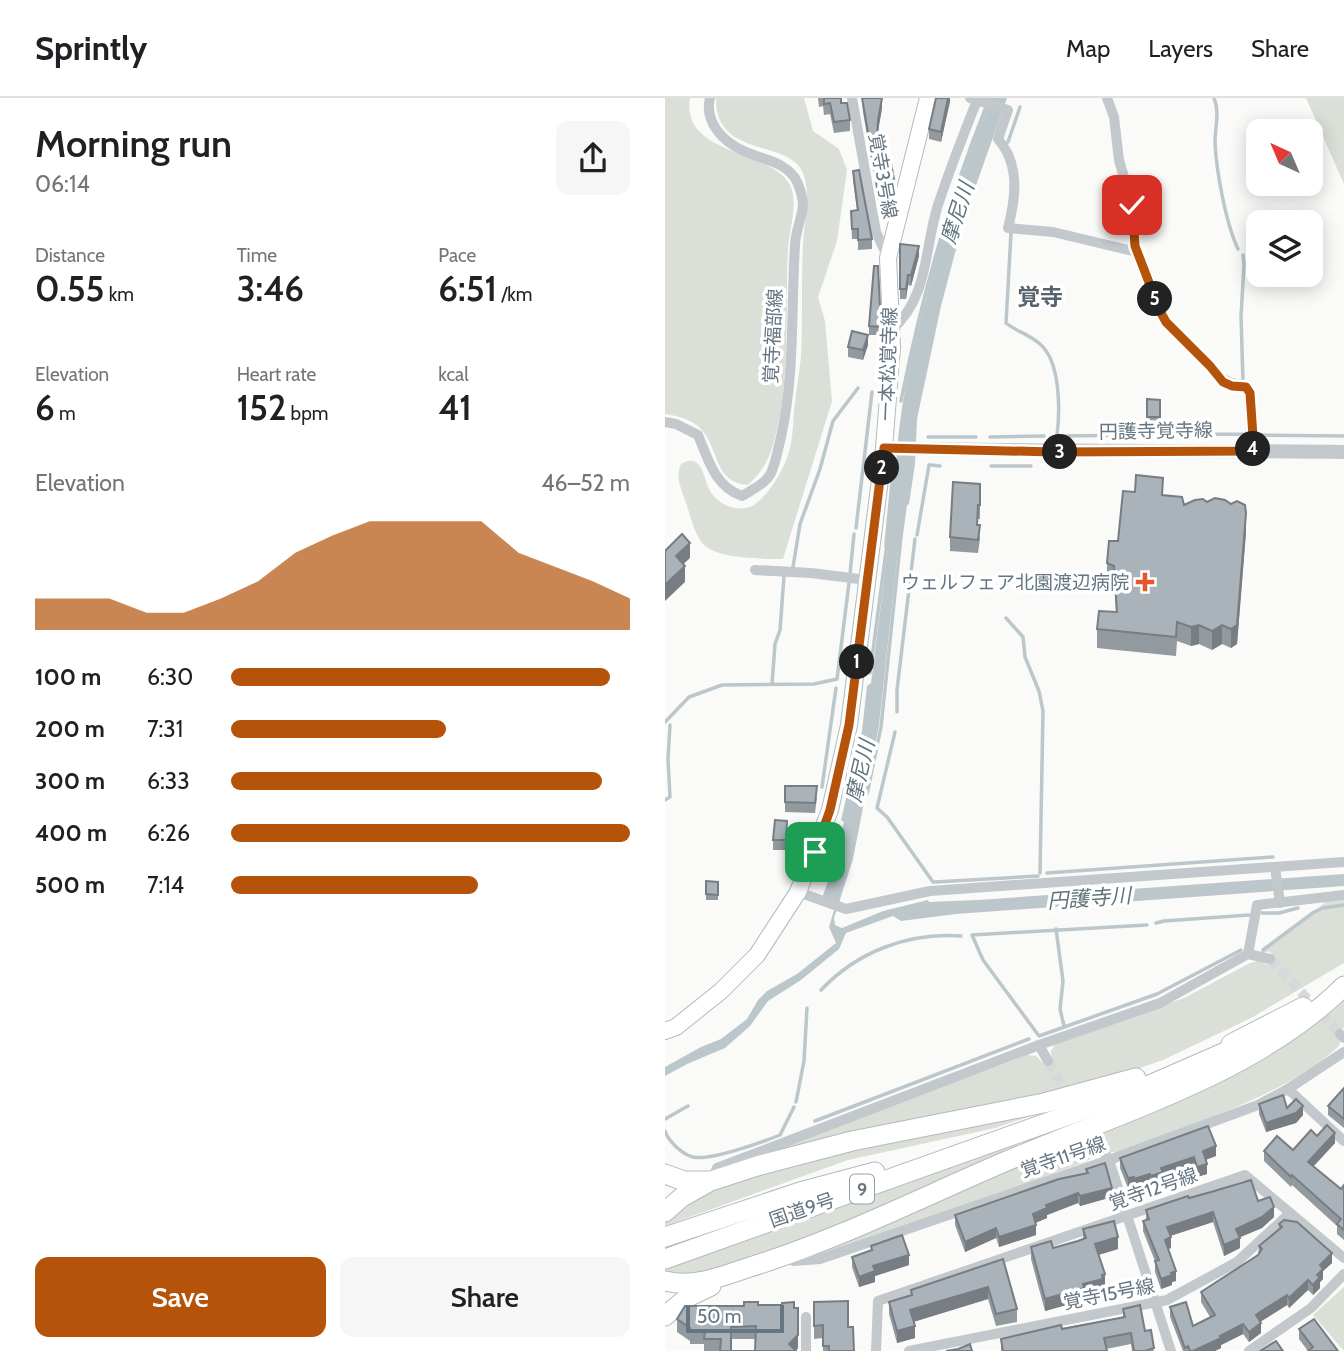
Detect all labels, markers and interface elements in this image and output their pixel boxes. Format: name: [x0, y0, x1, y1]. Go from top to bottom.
text: Sprintly: [35, 28, 147, 68]
text: Map: [1066, 34, 1110, 63]
text: Layers: [1148, 34, 1213, 63]
text: Share: [1251, 34, 1309, 63]
north arrow: [1246, 119, 1323, 196]
map controls: [1246, 119, 1323, 287]
text: Morning run: [35, 120, 232, 167]
button: share: [556, 121, 630, 195]
street label: 覚寺3号線: [864, 132, 902, 220]
text: 06:14: [35, 170, 90, 198]
pin: [1102, 175, 1162, 235]
water label: 摩尼川: [935, 177, 979, 247]
icon: check: [1113, 186, 1151, 224]
button: layers: [1246, 210, 1323, 287]
text: Distance: [35, 244, 105, 267]
text: Time: [237, 244, 277, 267]
text: Pace: [438, 244, 476, 267]
text: 0.55: [35, 267, 104, 310]
text: 3:46: [237, 267, 304, 310]
text: 6:51: [438, 267, 497, 310]
pin: 5: [1137, 282, 1173, 316]
text: km: [104, 283, 134, 306]
text: /km: [497, 283, 532, 306]
district label: 覚寺: [1017, 283, 1063, 311]
text: 5: [1149, 287, 1160, 310]
street label: 覚寺福部線: [759, 288, 787, 384]
street label: 一本松覚寺線: [875, 307, 901, 421]
text: Elevation: [35, 363, 109, 386]
text: Heart rate: [237, 363, 316, 386]
text: kcal: [438, 363, 469, 386]
text: 6: [35, 386, 55, 429]
text: 152: [237, 386, 286, 429]
text: 41: [438, 386, 472, 429]
text: m: [55, 402, 76, 425]
text: bpm: [286, 402, 328, 425]
street label: 円護寺覚寺線: [1099, 419, 1213, 443]
pin: 4: [1235, 432, 1271, 466]
pin: 3: [1043, 434, 1077, 470]
text: 4: [1247, 437, 1258, 460]
text: 3: [1054, 440, 1065, 463]
pin: 2: [865, 450, 899, 486]
text: 2: [876, 456, 887, 479]
text: Elevation: [35, 469, 125, 497]
text: 46–52 m: [541, 469, 630, 497]
place label: ウェルフェア北園渡辺病院: [901, 571, 1129, 594]
marker: ウェルフェア北園渡辺病院: [1135, 572, 1155, 592]
pin: 1: [839, 644, 875, 680]
text: 1: [853, 650, 860, 673]
text: 100 m: [35, 663, 101, 691]
text: 6:30: [147, 663, 193, 691]
text: 200 m: [35, 715, 105, 743]
text: 7:31: [147, 715, 183, 743]
water label: 摩尼川: [841, 736, 880, 805]
text: 300 m: [35, 767, 105, 795]
text: 6:33: [147, 767, 190, 795]
text: 400 m: [35, 819, 107, 847]
text: 6:26: [147, 819, 190, 847]
pin: [785, 822, 845, 882]
icon: arrive: [796, 833, 834, 871]
text: 500 m: [35, 871, 105, 899]
text: 7:14: [147, 871, 184, 899]
water label: 円護寺川: [1046, 882, 1134, 913]
street label: 覚寺11号線: [1017, 1132, 1109, 1182]
street label: 覚寺12号線: [1106, 1163, 1200, 1215]
road number: 9: [850, 1174, 874, 1204]
street label: 国道9号: [766, 1188, 838, 1232]
button: Save: [35, 1257, 326, 1337]
button: Share: [340, 1257, 630, 1337]
street label: 覚寺15号線: [1061, 1274, 1157, 1314]
scale bar: [686, 1302, 784, 1334]
text: 50 m: [697, 1305, 741, 1328]

